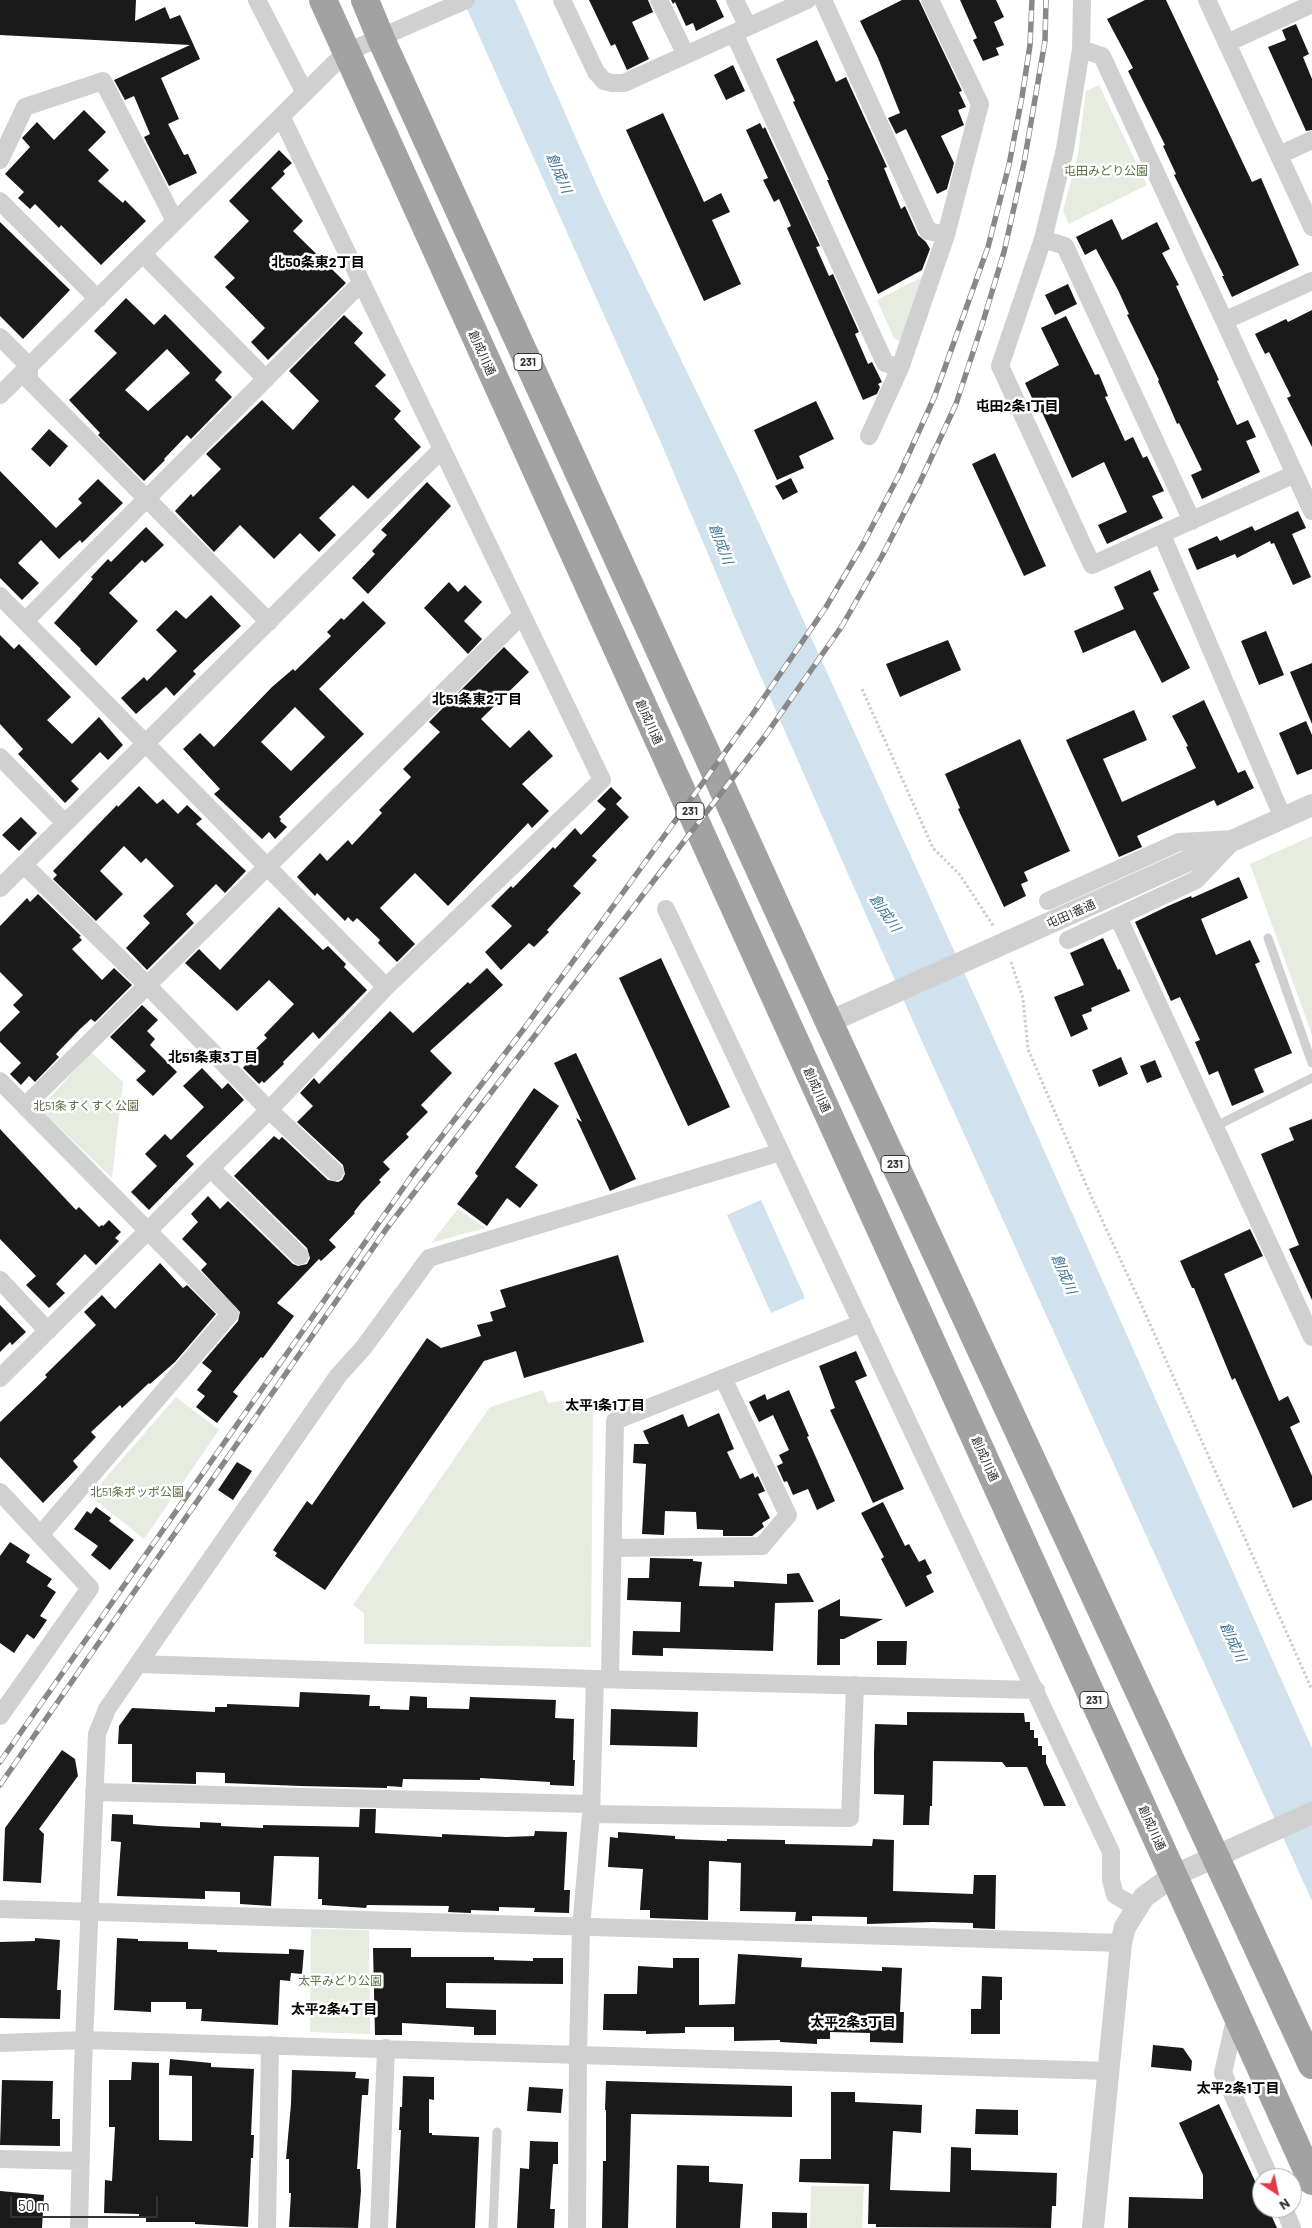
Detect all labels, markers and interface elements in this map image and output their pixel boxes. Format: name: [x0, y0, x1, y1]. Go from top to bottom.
water label: 創成川: [543, 150, 575, 196]
park label: 屯田みどり公園: [1064, 164, 1148, 178]
district label: 北50条東2丁目: [271, 254, 365, 270]
street label: 創成川通: [466, 328, 498, 378]
road number: 231: [514, 354, 542, 371]
district label: 屯田2条1丁目: [976, 398, 1058, 414]
water label: 創成川: [706, 521, 736, 567]
district label: 北51条東2丁目: [432, 691, 522, 707]
street label: 創成川通: [633, 697, 665, 747]
road number: 231: [676, 802, 704, 819]
water label: 創成川: [866, 891, 904, 935]
street label: 屯田1番通: [1044, 897, 1098, 931]
district label: 北51条東3丁目: [168, 1049, 258, 1065]
street label: 創成川通: [801, 1065, 833, 1115]
park label: 北51条すくすく公園: [33, 1099, 139, 1113]
road number: 231: [881, 1156, 909, 1172]
water label: 創成川: [1048, 1251, 1080, 1297]
district label: 太平1条1丁目: [565, 1397, 645, 1413]
street label: 創成川通: [969, 1434, 1001, 1484]
park label: 北51条ポッポ公園: [90, 1485, 184, 1499]
water label: 創成川: [1217, 1619, 1249, 1665]
road number: 231: [1080, 1692, 1108, 1708]
street label: 創成川通: [1136, 1803, 1168, 1853]
park label: 太平みどり公園: [298, 1974, 382, 1988]
district label: 太平2条4丁目: [291, 2001, 377, 2017]
district label: 太平2条3丁目: [810, 2014, 896, 2030]
district label: 太平2条1丁目: [1197, 2080, 1279, 2096]
north arrow: [1252, 2168, 1302, 2218]
scale bar: [12, 2186, 160, 2218]
text: N: [1276, 2195, 1294, 2215]
text: 50 m: [18, 2196, 50, 2214]

